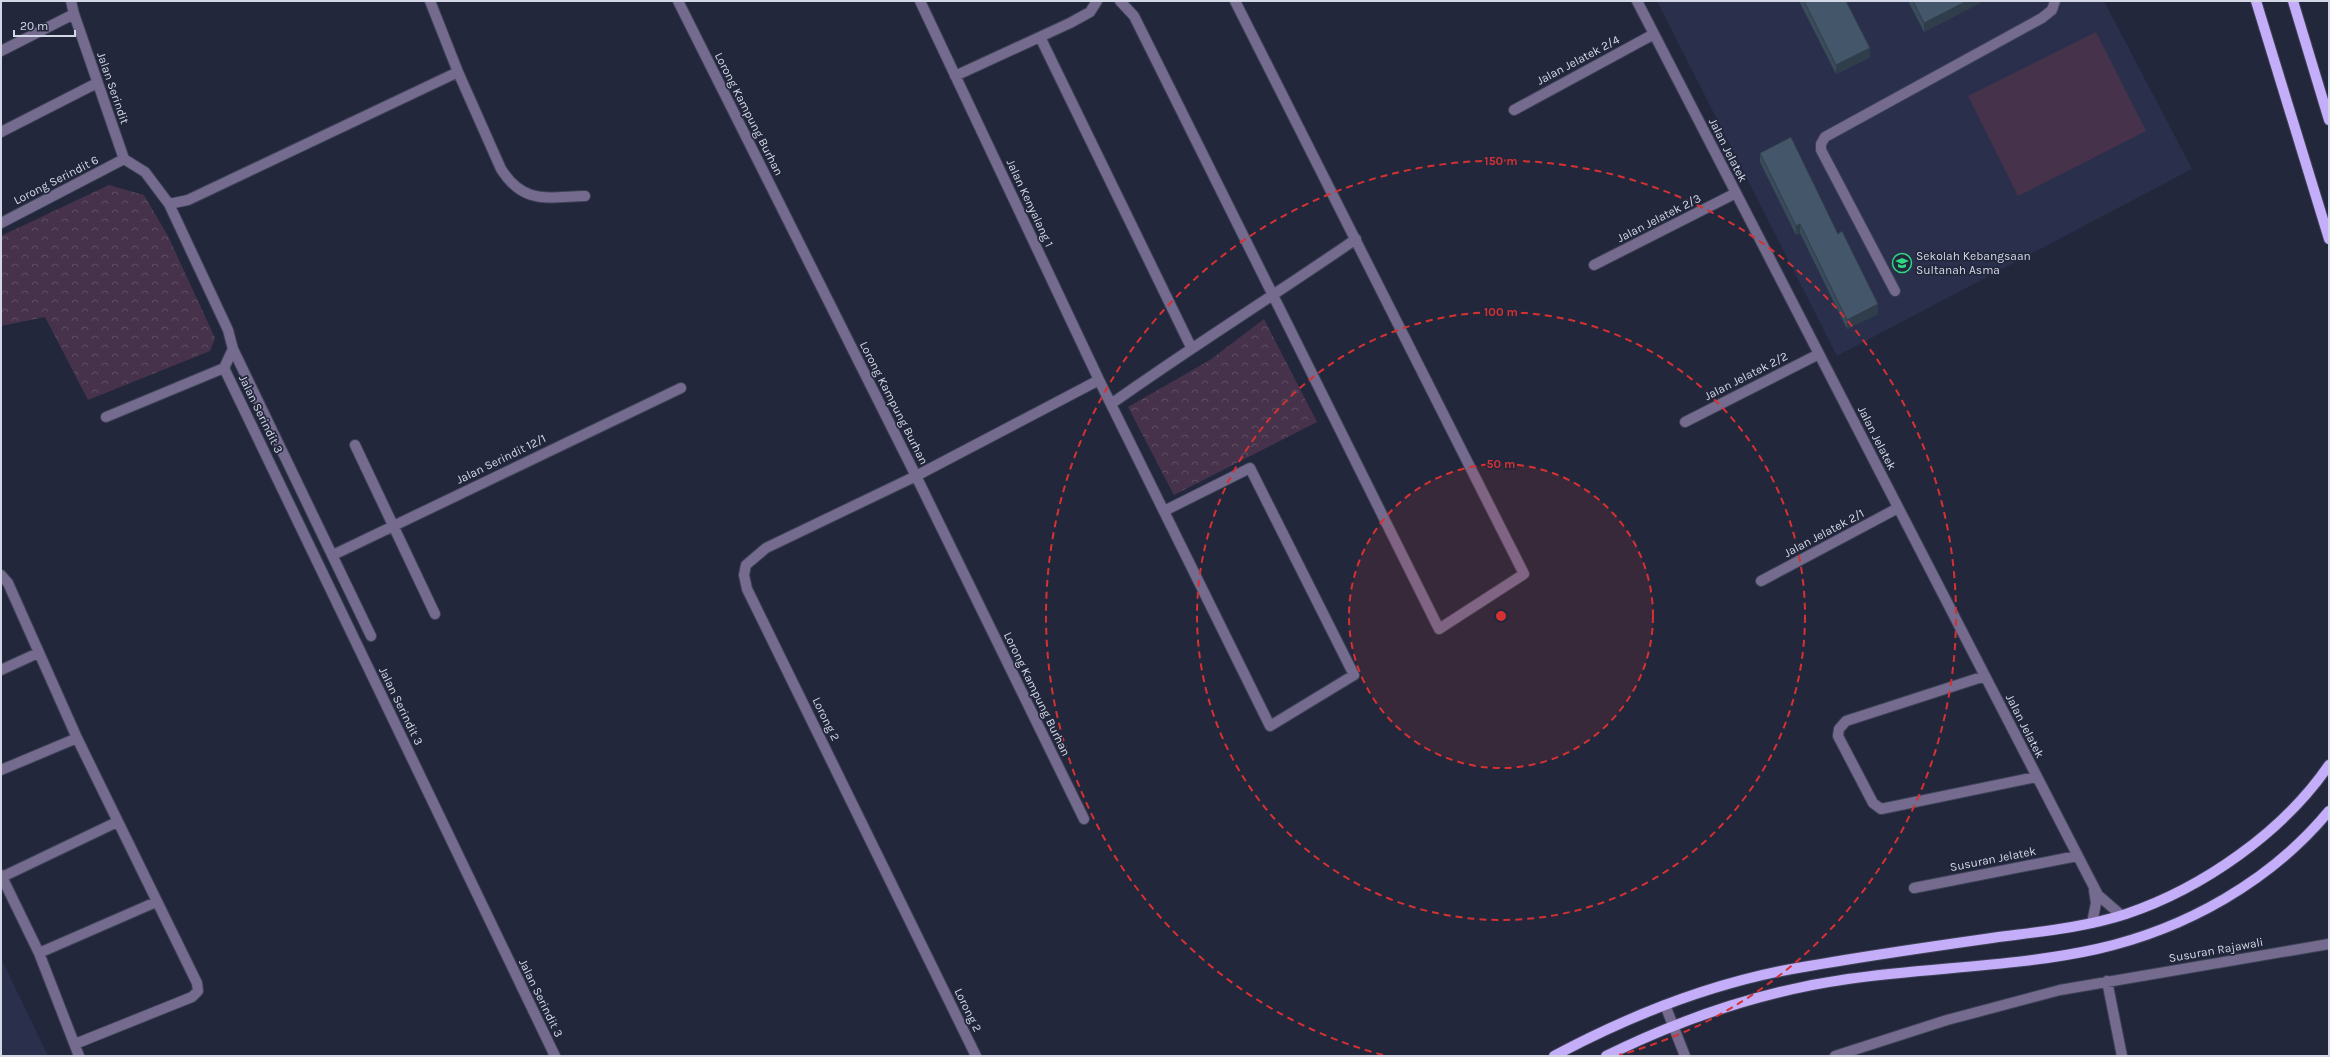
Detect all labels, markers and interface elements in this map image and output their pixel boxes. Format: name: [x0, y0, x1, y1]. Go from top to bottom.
scale bar: [14, 12, 75, 38]
text: 20 m: [20, 19, 48, 33]
street label: Jalan Jelatek 2/4: [1534, 32, 1622, 88]
street label: Jalan Serindit: [94, 50, 132, 126]
street label: Lorong Kampung Burhan: [712, 50, 786, 178]
street label: Jalan Jelatek: [1706, 116, 1750, 185]
street label: Lorong Serindit 6: [11, 152, 101, 207]
text: 150 m: [1484, 154, 1518, 168]
street label: Jalan Kenyalang 1: [1004, 157, 1056, 249]
street label: Jalan Jelatek 2/3: [1615, 191, 1703, 245]
place label: Sekolah Kebangsaan Sultanah Asma: [1916, 249, 2031, 277]
school or university icon: Sekolah Kebangsaan Sultanah Asma: [1891, 252, 1913, 274]
text: 100 m: [1484, 305, 1518, 319]
street label: Lorong Kampung Burhan: [857, 339, 931, 467]
street label: Jalan Jelatek 2/2: [1702, 349, 1790, 403]
street label: Jalan Serindit 3: [236, 373, 286, 455]
street label: Jalan Jelatek: [1855, 404, 1899, 473]
street label: Jalan Serindit 12/1: [454, 431, 548, 487]
text: 50 m: [1487, 457, 1516, 471]
street label: Jalan Jelatek 2/1: [1781, 506, 1867, 560]
centre of rings: [1494, 609, 1508, 623]
street label: Lorong Kampung Burhan: [1001, 630, 1073, 758]
street label: Jalan Serindit 3: [376, 665, 426, 747]
street label: Jalan Jelatek: [2003, 692, 2047, 761]
street label: Lorong 2: [809, 695, 843, 743]
street label: Susuran Jelatek: [1949, 844, 2038, 874]
street label: Susuran Rajawali: [2168, 935, 2264, 965]
street label: Jalan Serindit 3: [516, 957, 566, 1039]
street label: Lorong 2: [951, 986, 985, 1034]

